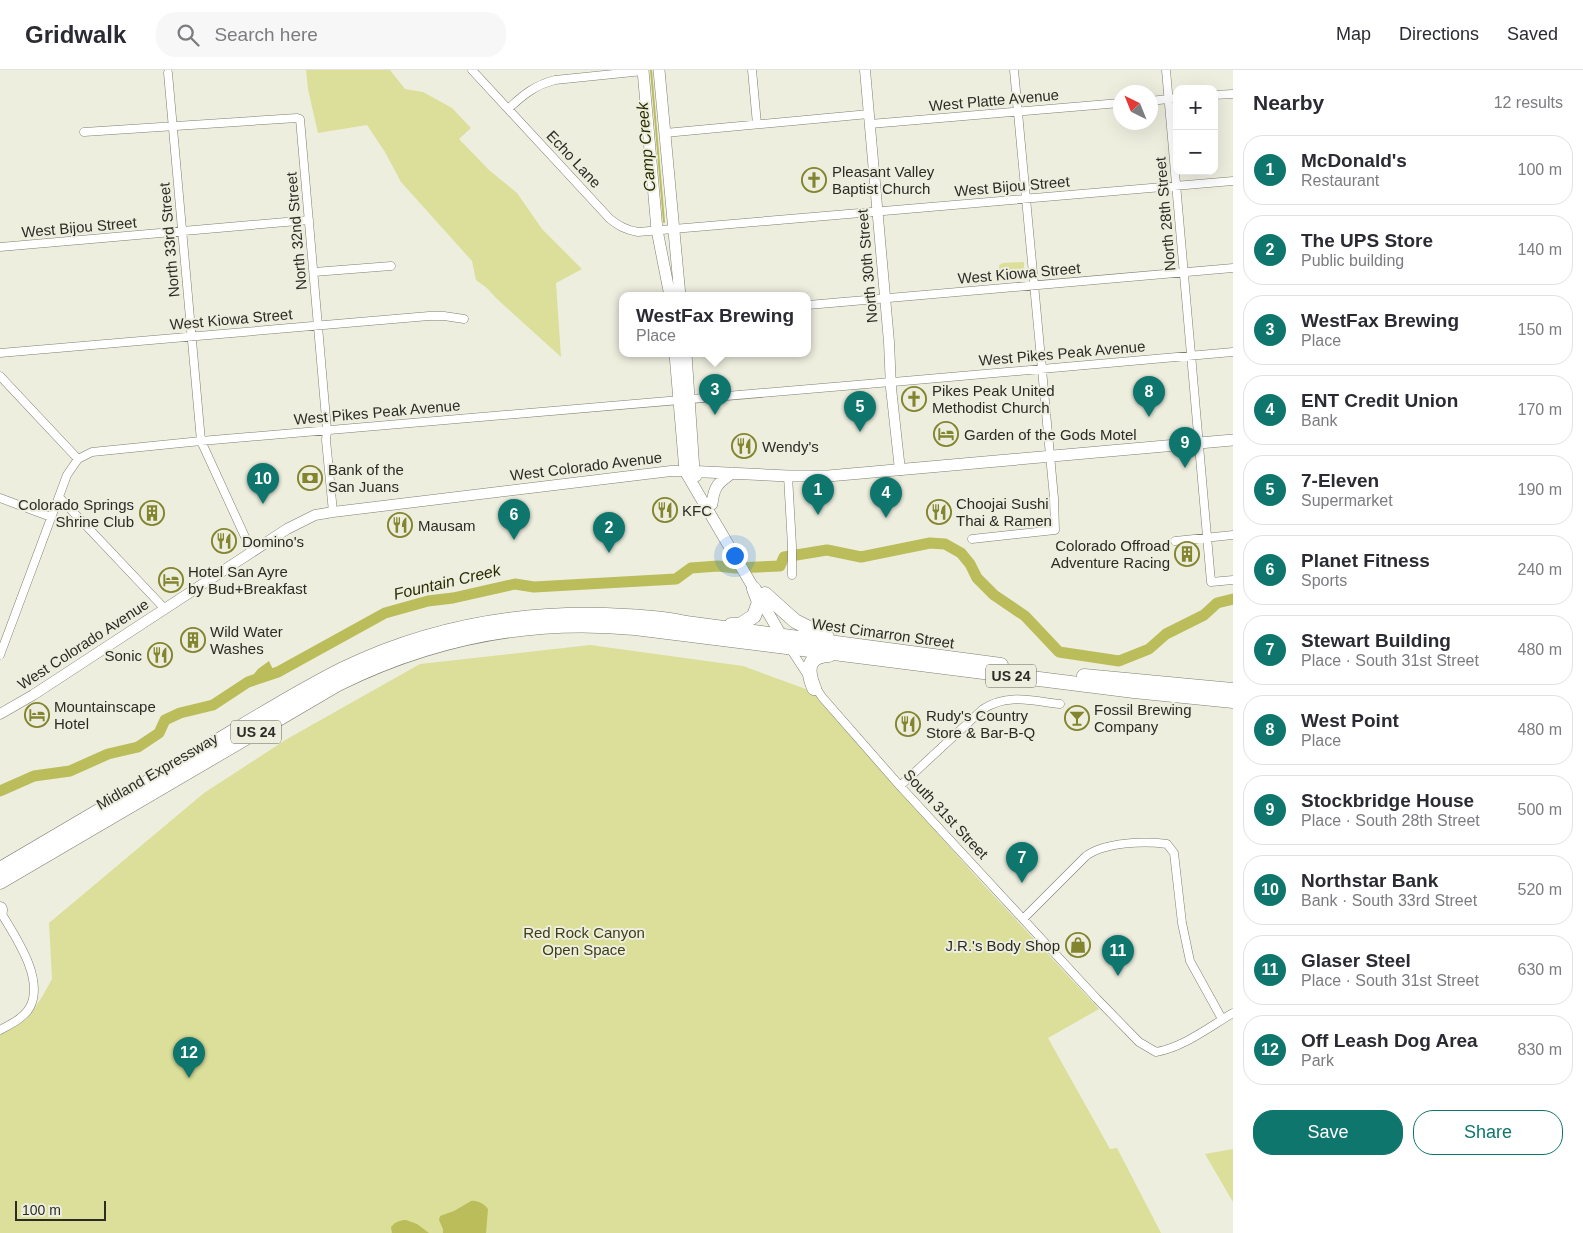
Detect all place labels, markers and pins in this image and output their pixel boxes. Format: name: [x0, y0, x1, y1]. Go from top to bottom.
place label: Pleasant Valley Baptist Church: [832, 163, 935, 197]
church icon: Pleasant Valley Baptist Church: [801, 167, 827, 193]
pin: 3: [699, 374, 731, 415]
pin: 8: [1133, 376, 1165, 417]
place label: Pikes Peak United Methodist Church: [932, 382, 1055, 416]
church icon: Pikes Peak United Methodist Church: [901, 386, 927, 412]
pin: 5: [844, 391, 876, 432]
hotel icon: Garden of the Gods Motel: [933, 421, 959, 447]
place label: Garden of the Gods Motel: [964, 426, 1137, 443]
pin: 9: [1169, 427, 1201, 468]
restaurant icon: Wendy's: [731, 433, 757, 459]
place label: Wendy's: [762, 438, 819, 455]
place label: Bank of the San Juans: [328, 461, 404, 495]
pin: 10: [247, 463, 279, 504]
bank icon: Bank of the San Juans: [297, 465, 323, 491]
pin: 1: [802, 474, 834, 515]
pin: 4: [870, 477, 902, 518]
place label: Choojai Sushi Thai & Ramen: [956, 495, 1052, 529]
place label: Colorado Springs Shrine Club: [18, 496, 134, 530]
restaurant icon: KFC: [652, 497, 678, 523]
pin: 6: [498, 499, 530, 540]
restaurant icon: Choojai Sushi Thai & Ramen: [926, 499, 952, 525]
building icon: Colorado Springs Shrine Club: [139, 500, 165, 526]
place label: KFC: [682, 502, 712, 519]
restaurant icon: Mausam: [387, 512, 413, 538]
pin: 2: [593, 512, 625, 553]
place label: Mausam: [418, 517, 476, 534]
restaurant icon: Domino's: [211, 528, 237, 554]
place label: Domino's: [242, 533, 304, 550]
place label: Colorado Offroad Adventure Racing: [1051, 537, 1170, 571]
building icon: Colorado Offroad Adventure Racing: [1174, 541, 1200, 567]
place label: Hotel San Ayre by Bud+Breakfast: [188, 563, 308, 597]
hotel icon: Hotel San Ayre by Bud+Breakfast: [158, 567, 184, 593]
place label: Wild Water Washes: [210, 623, 283, 657]
building icon: Wild Water Washes: [180, 627, 206, 653]
restaurant icon: Sonic: [147, 642, 173, 668]
place label: Sonic: [104, 647, 142, 664]
place label: Mountainscape Hotel: [54, 698, 156, 732]
place label: Fossil Brewing Company: [1094, 701, 1192, 735]
hotel icon: Mountainscape Hotel: [24, 702, 50, 728]
bar icon: Fossil Brewing Company: [1064, 705, 1090, 731]
place label: Rudy's Country Store & Bar-B-Q: [926, 707, 1035, 741]
restaurant icon: Rudy's Country Store & Bar-B-Q: [895, 711, 921, 737]
pin: 7: [1006, 842, 1038, 883]
shop icon: J.R.'s Body Shop: [1065, 932, 1091, 958]
pin: 11: [1102, 935, 1134, 976]
place label: J.R.'s Body Shop: [945, 937, 1060, 954]
pin: 12: [173, 1037, 205, 1078]

